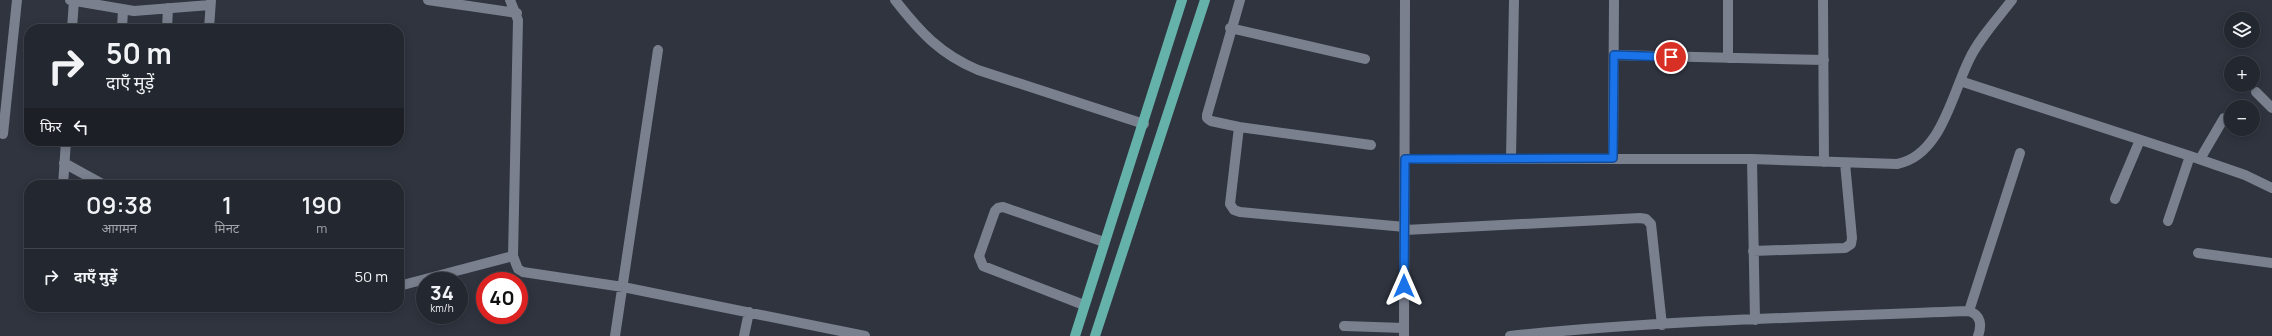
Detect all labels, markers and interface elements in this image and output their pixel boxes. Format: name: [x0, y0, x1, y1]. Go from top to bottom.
map controls: [2224, 12, 2260, 136]
button: layers: [2224, 12, 2260, 48]
text: 50 m: [106, 34, 172, 72]
icon: right: [40, 40, 92, 92]
pin: [1654, 40, 1688, 74]
icon: arrive: [1660, 46, 1682, 68]
button: +: [2224, 56, 2260, 92]
text: दाएँ मुड़ें: [106, 70, 154, 94]
button: −: [2224, 100, 2260, 136]
text: फिर: [40, 116, 62, 137]
icon: left: [70, 116, 92, 138]
text: 09:38: [86, 188, 152, 221]
text: 1: [222, 188, 232, 221]
text: 190: [301, 188, 342, 221]
text: आगमन: [101, 219, 137, 237]
text: मिनट: [215, 219, 239, 237]
text: m: [316, 219, 327, 237]
position arrow: [1383, 265, 1425, 307]
icon: right: [40, 266, 62, 288]
text: दाएँ मुड़ें: [74, 266, 117, 287]
text: 50 m: [354, 266, 388, 287]
speed limit sign: 40: [476, 272, 528, 324]
text: 34: [430, 279, 454, 306]
text: km/h: [430, 301, 454, 315]

